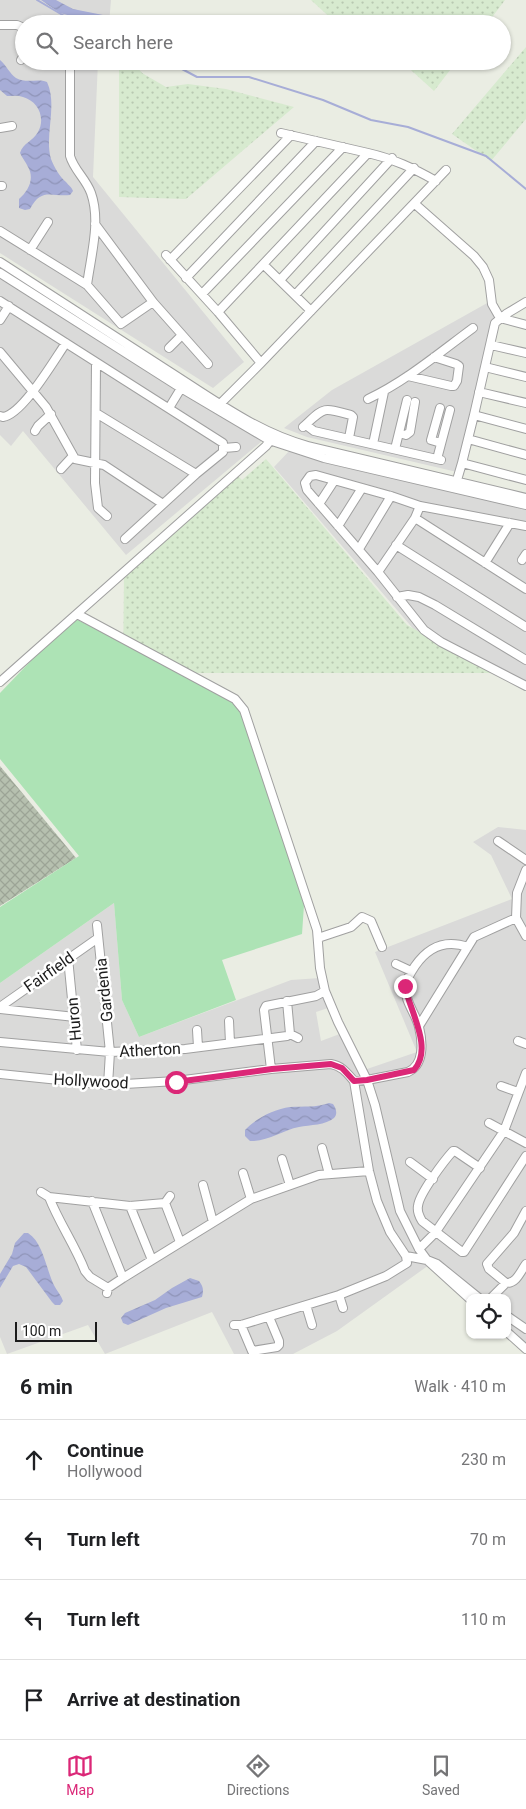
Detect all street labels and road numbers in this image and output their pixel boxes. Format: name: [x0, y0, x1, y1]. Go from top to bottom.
street label: Fairfield: [20, 948, 78, 996]
street label: Gardenia: [91, 957, 117, 1023]
street label: Huron: [63, 997, 85, 1041]
street label: Atherton: [119, 1039, 181, 1061]
street label: Hollywood: [53, 1070, 129, 1092]

